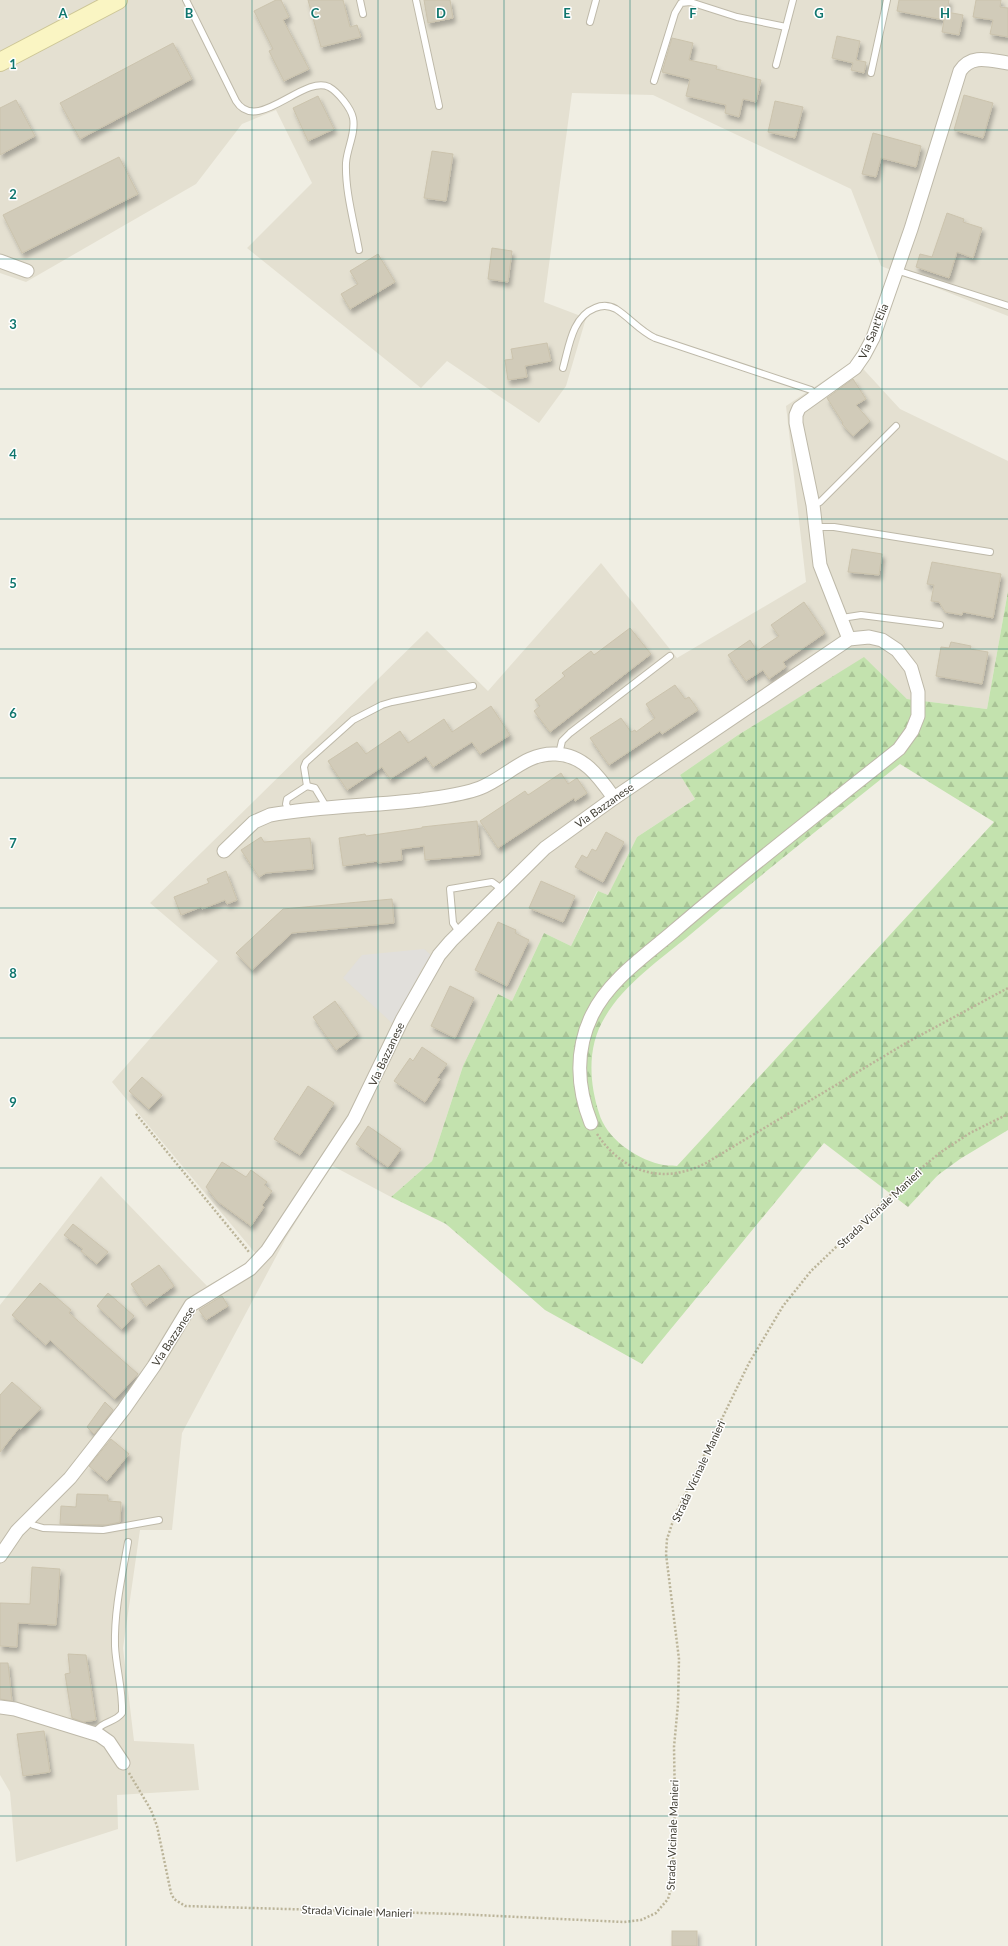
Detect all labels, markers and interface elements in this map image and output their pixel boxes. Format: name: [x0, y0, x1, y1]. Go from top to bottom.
text: A: [57, 5, 68, 21]
text: B: [185, 5, 194, 21]
text: C: [311, 5, 320, 21]
text: D: [436, 5, 446, 21]
text: E: [563, 5, 571, 21]
text: F: [689, 5, 697, 21]
text: G: [814, 5, 824, 21]
text: H: [940, 5, 950, 21]
text: 1: [9, 56, 17, 72]
text: 2: [9, 186, 17, 202]
street label: Via Sant'Elia: [855, 301, 891, 361]
text: 3: [9, 316, 17, 332]
text: 4: [9, 446, 17, 462]
text: 5: [9, 575, 17, 591]
text: 6: [9, 705, 17, 721]
street label: Via Bazzanese: [572, 780, 636, 830]
text: 7: [9, 835, 17, 851]
text: 8: [9, 965, 17, 981]
street label: Via Bazzanese: [366, 1020, 407, 1088]
text: 9: [9, 1094, 17, 1110]
street label: Strada Vicinale Manieri: [834, 1165, 924, 1250]
street label: Via Bazzanese: [149, 1303, 197, 1368]
street label: Strada Vicinale Manieri: [669, 1418, 727, 1524]
street label: Strada Vicinale Manieri: [664, 1779, 680, 1891]
street label: Strada Vicinale Manieri: [301, 1903, 413, 1919]

